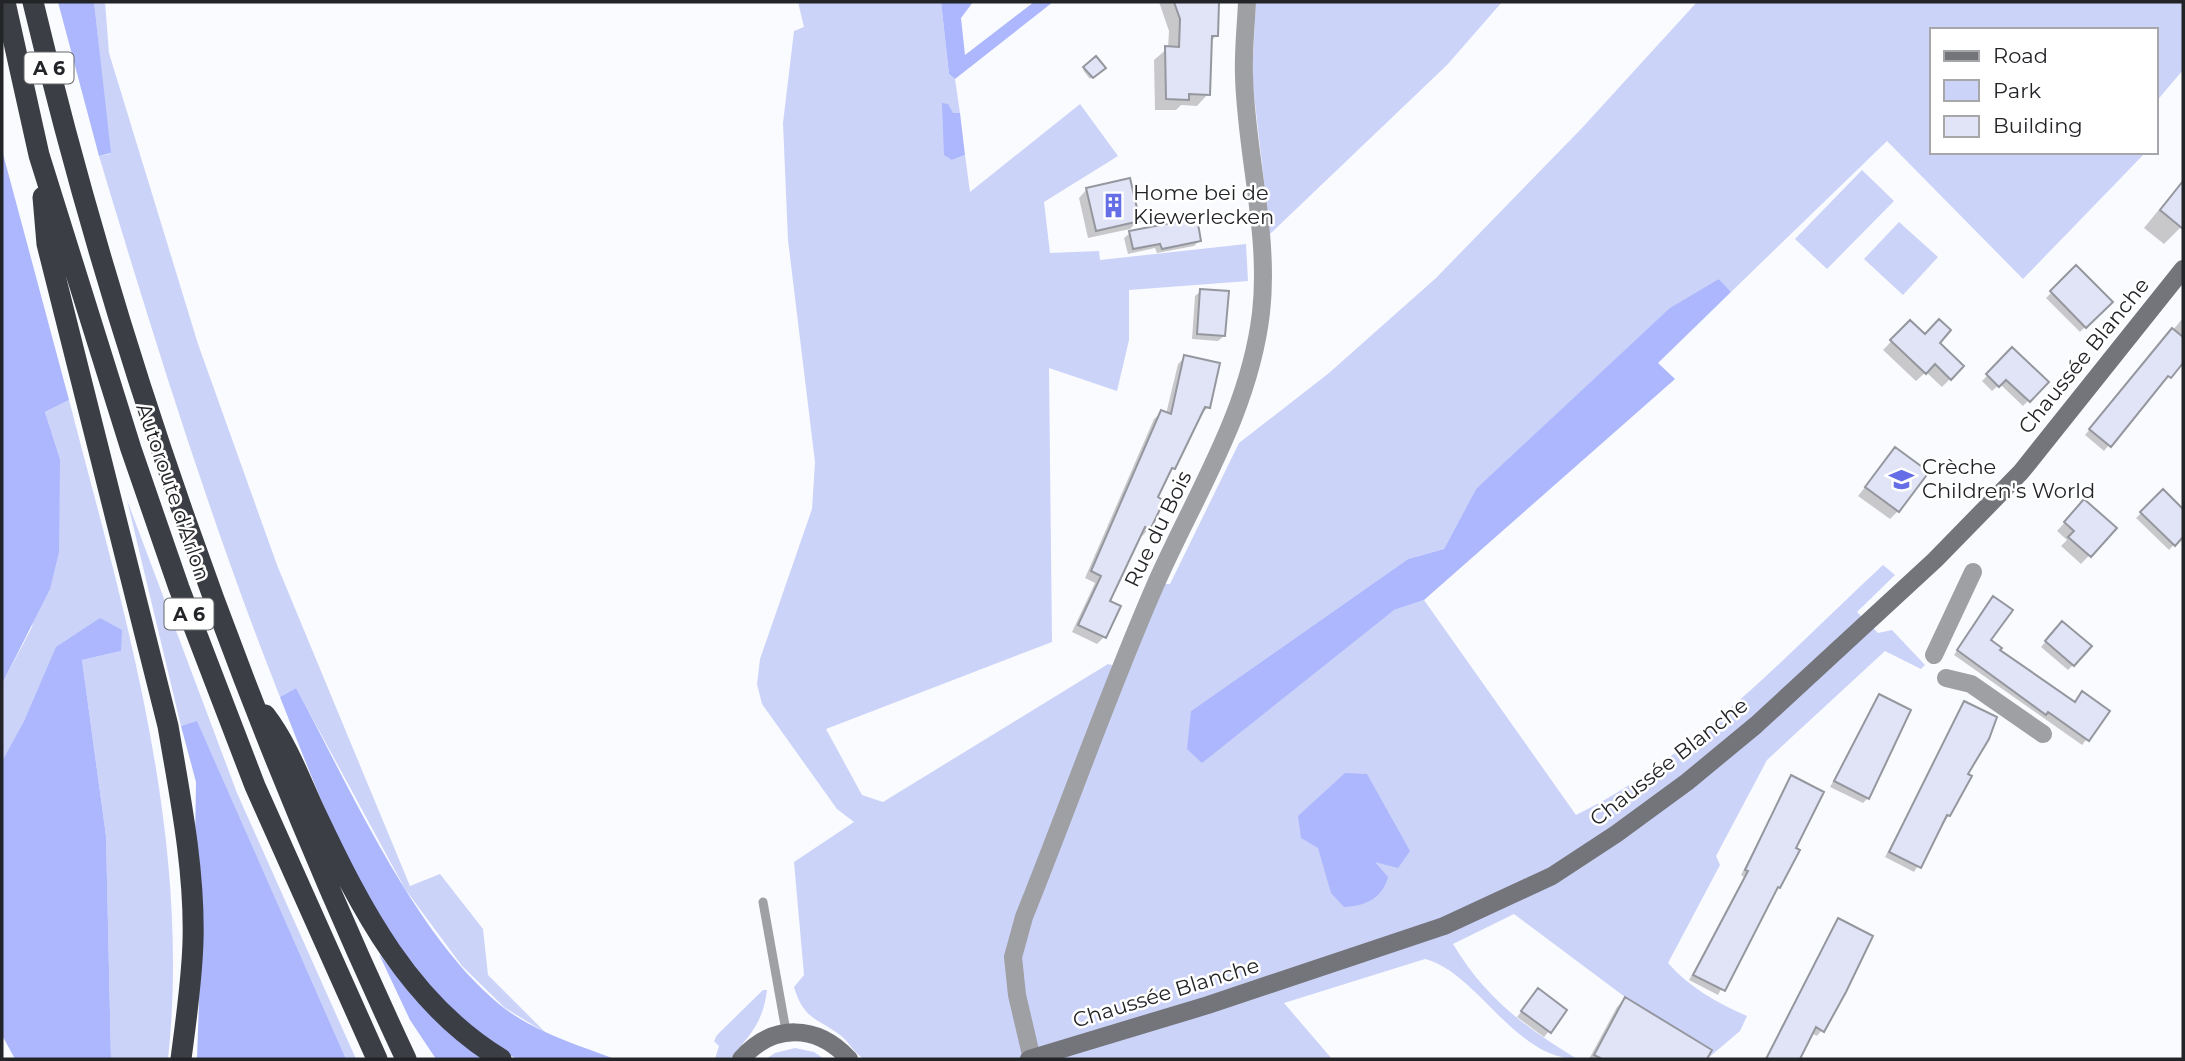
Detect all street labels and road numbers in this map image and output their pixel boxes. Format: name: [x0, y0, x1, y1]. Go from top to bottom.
road number: A 6: [24, 52, 74, 83]
street label: Chaussée Blanche: [2013, 273, 2154, 439]
street label: Autoroute d'Arlon: [131, 400, 216, 584]
street label: Rue du Bois: [1119, 467, 1196, 591]
road number: A 6: [164, 598, 214, 629]
street label: Chaussée Blanche: [1585, 692, 1753, 831]
street label: Chaussée Blanche: [1070, 952, 1262, 1033]

